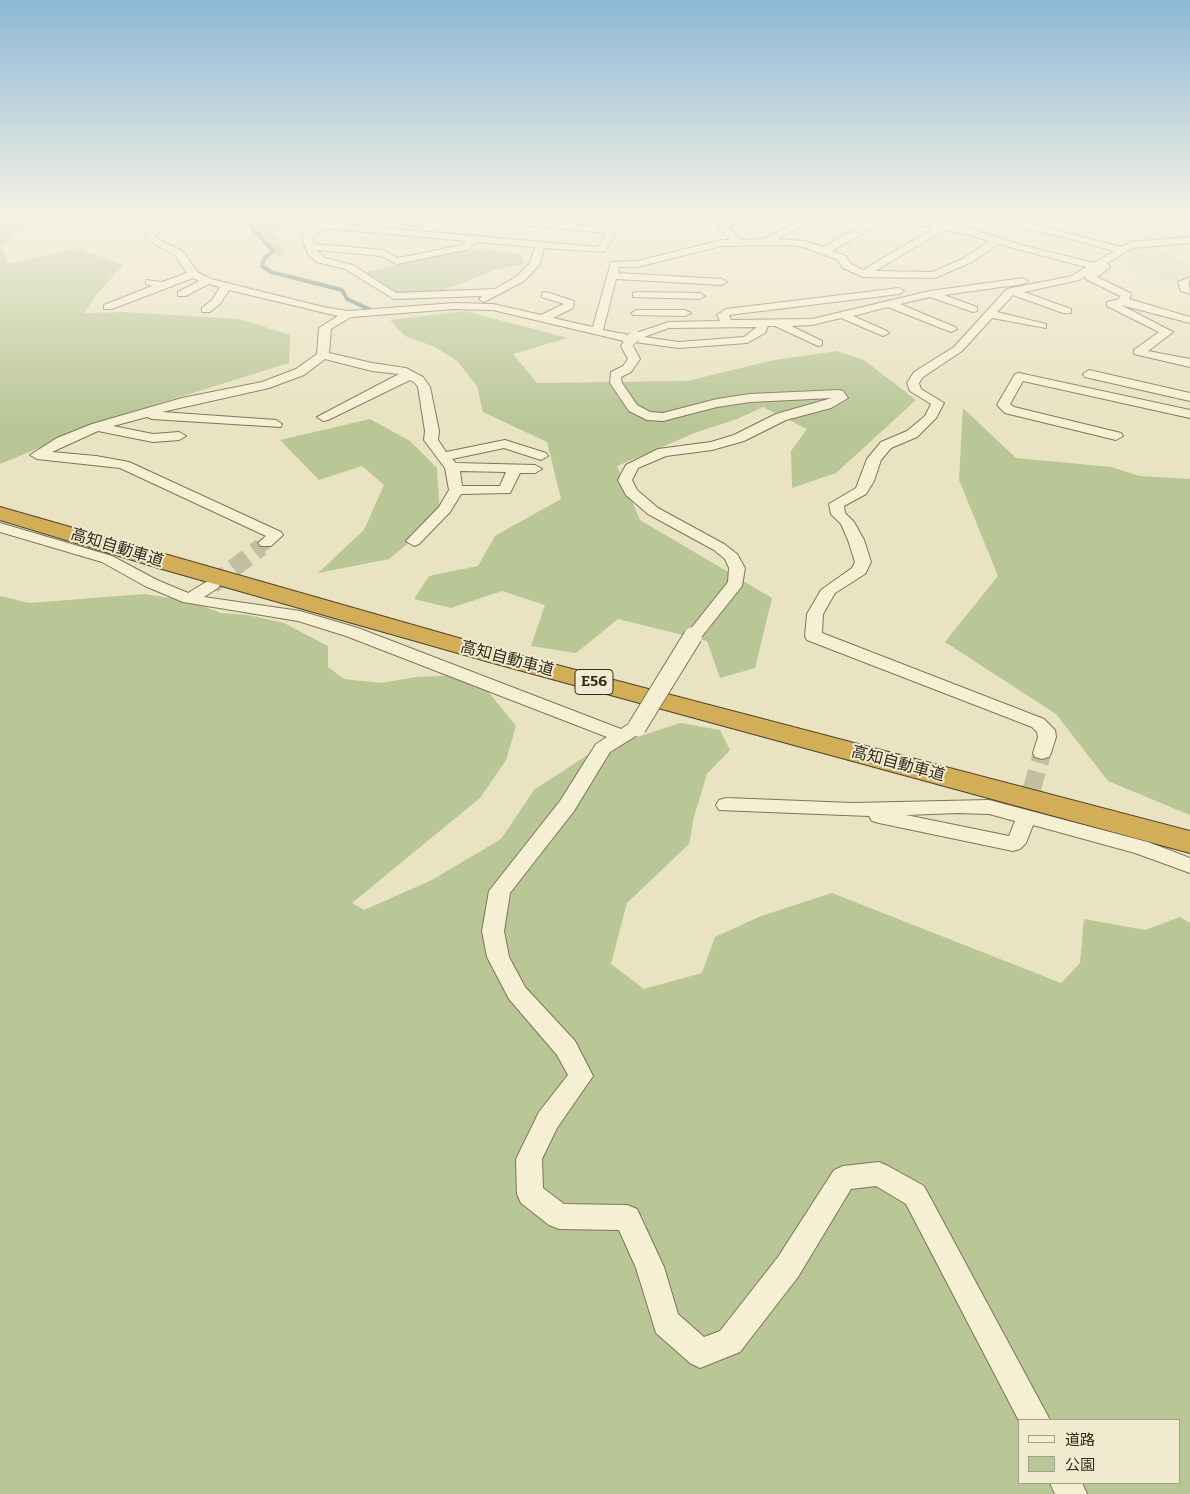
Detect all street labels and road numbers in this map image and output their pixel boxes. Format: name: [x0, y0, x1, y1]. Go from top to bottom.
street label: 高知自動車道: [68, 525, 166, 571]
street label: 高知自動車道: [458, 637, 556, 681]
road number: E56: [575, 670, 613, 694]
street label: 高知自動車道: [849, 742, 947, 786]

